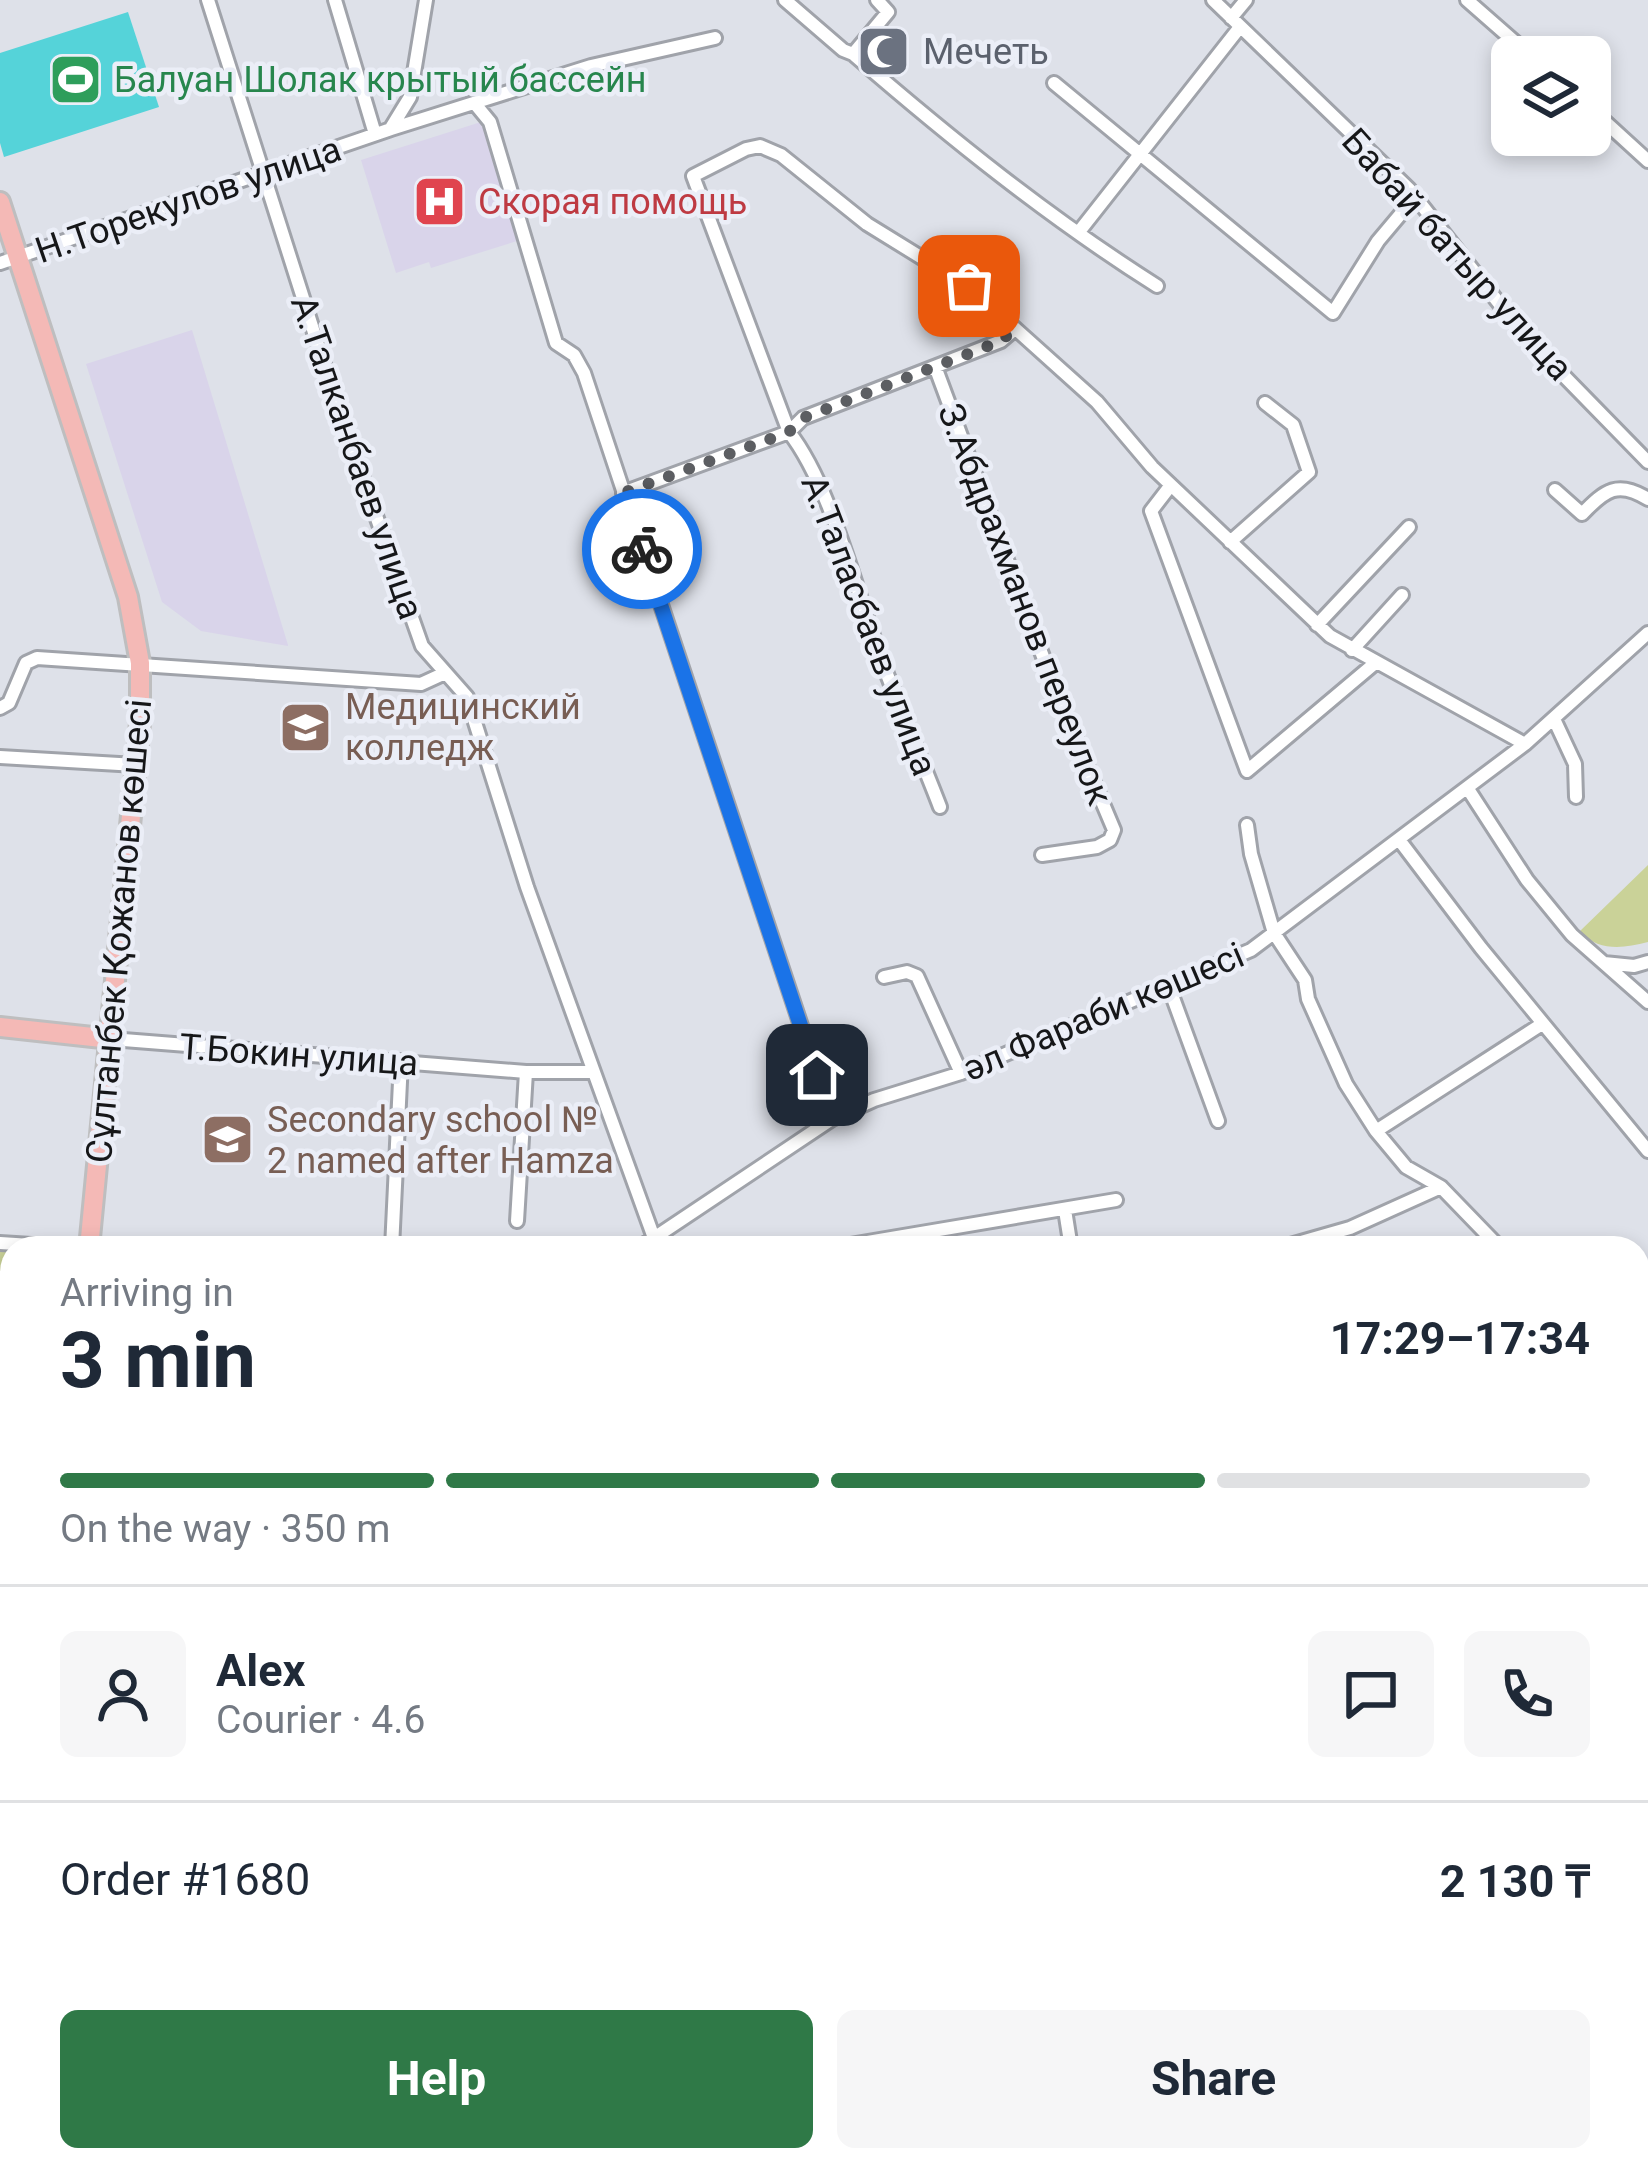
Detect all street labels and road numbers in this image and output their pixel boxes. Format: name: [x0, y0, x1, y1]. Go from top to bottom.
street label: Бабай батыр улица: [1333, 120, 1581, 389]
street label: Н.Торекулов улица: [30, 128, 347, 272]
street label: А.Талканбаев улица: [282, 290, 432, 625]
street label: З.Абдрахманов переулок: [929, 398, 1121, 811]
street label: А.Таласбаев улица: [792, 469, 946, 781]
street label: Сұлтанбек Қожанов көшесі: [78, 697, 160, 1165]
street label: әл Фараби көшесі: [957, 934, 1250, 1090]
street label: Т.Бокин улица: [178, 1026, 420, 1084]

